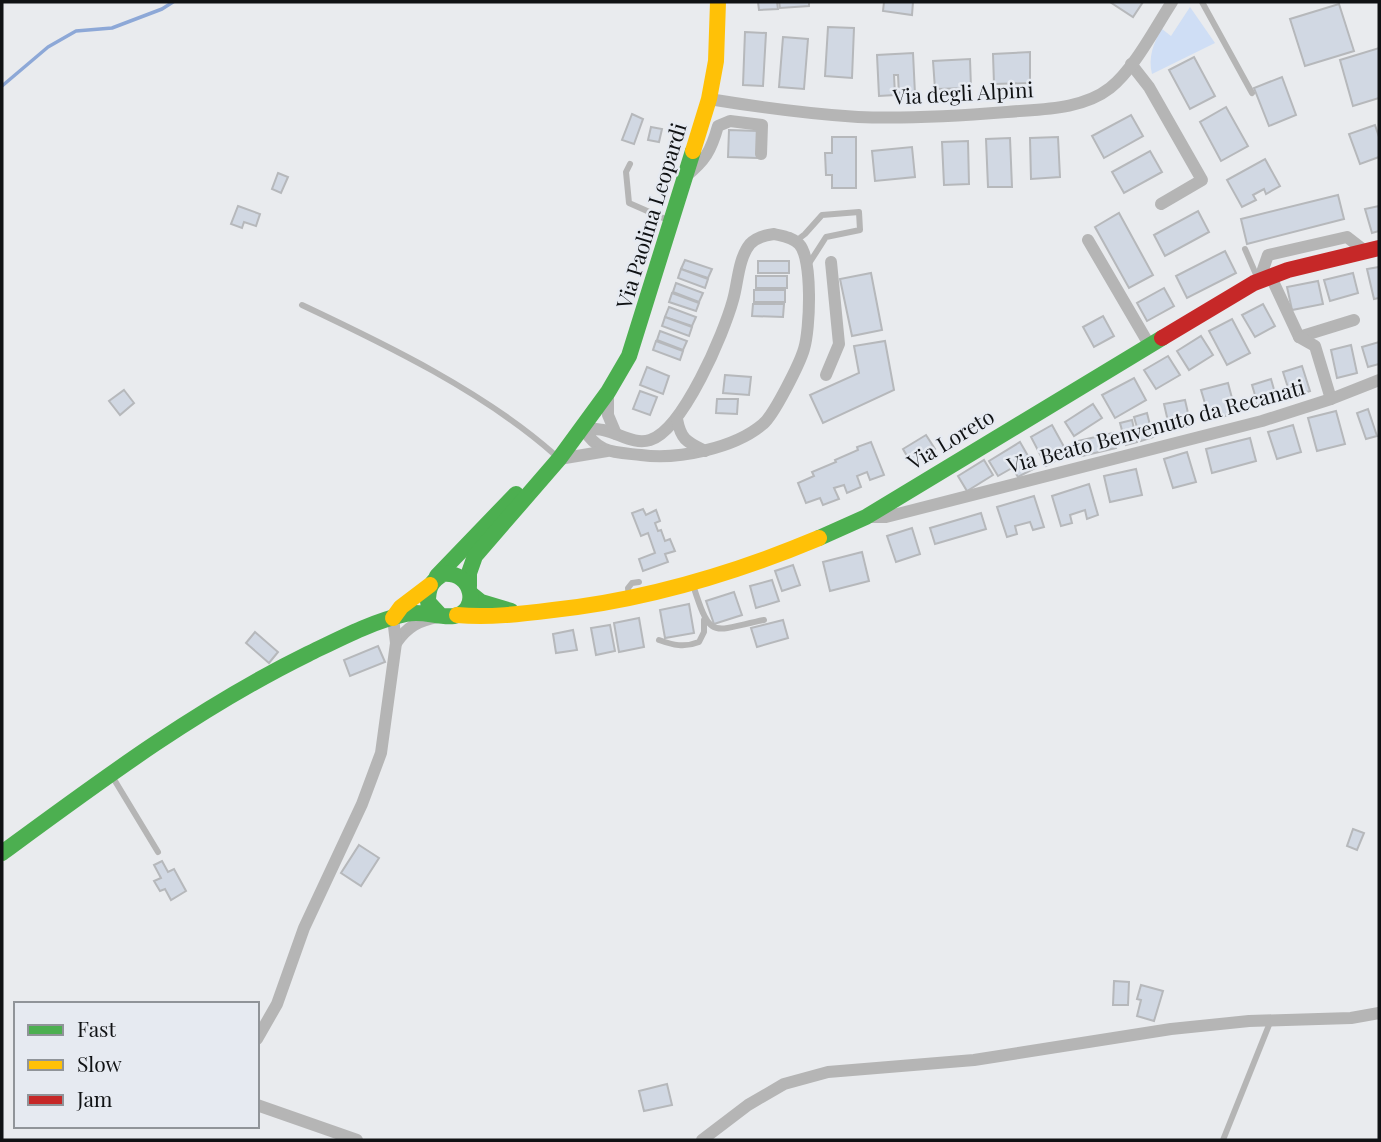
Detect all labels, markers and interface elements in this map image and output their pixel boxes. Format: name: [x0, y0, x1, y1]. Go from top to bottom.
street label: Via degli Alpini: [891, 74, 1034, 110]
street label: Via Paolina Leopardi: [608, 119, 692, 313]
street label: Via Beato Benvenuto da Recanati: [1002, 372, 1308, 479]
street label: Via Loreto: [901, 401, 999, 476]
legend: [14, 1002, 259, 1128]
text: Fast: [77, 1014, 116, 1042]
text: Slow: [77, 1049, 122, 1077]
text: Jam: [76, 1084, 113, 1112]

